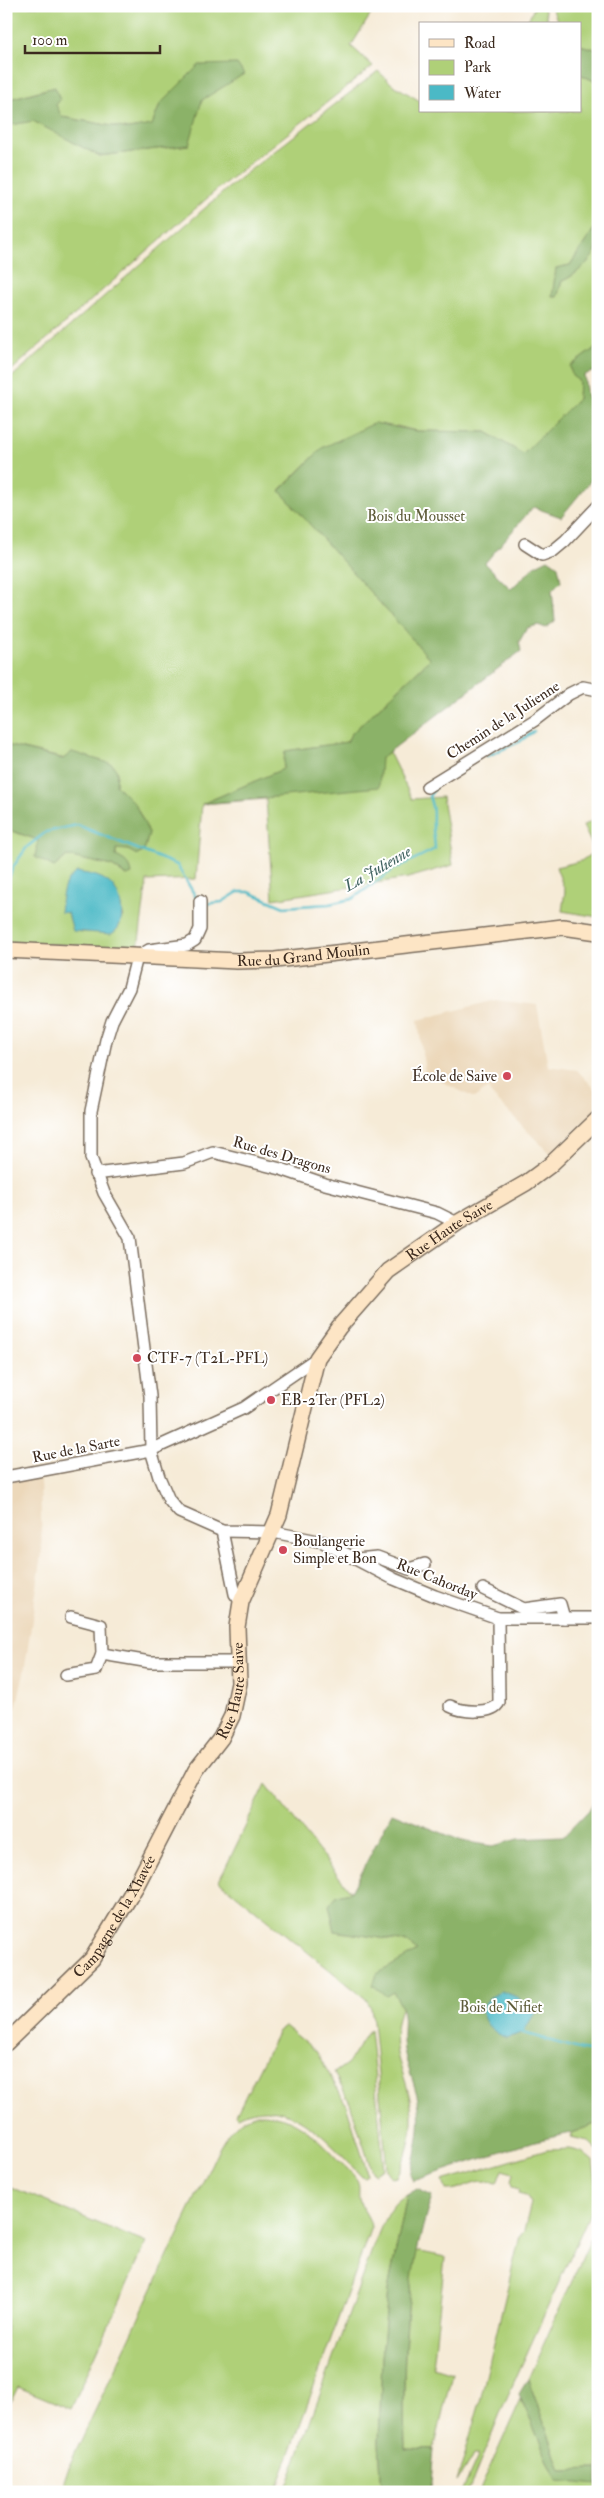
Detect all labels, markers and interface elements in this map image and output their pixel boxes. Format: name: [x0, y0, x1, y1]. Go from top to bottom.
scale bar: [25, 22, 160, 54]
legend: [419, 22, 582, 112]
text: 100 m: [32, 31, 68, 50]
text: Road: [464, 34, 496, 53]
text: Park: [464, 58, 491, 77]
text: Water: [463, 84, 501, 103]
park label: Bois du Mousset: [367, 507, 465, 526]
street label: Chemin de la Julienne: [443, 677, 564, 765]
water label: La Julienne: [340, 841, 415, 897]
street label: Rue du Grand Moulin: [237, 940, 371, 971]
place label: École de Saive: [412, 1065, 497, 1086]
marker: École de Saive: [501, 1070, 513, 1082]
street label: Rue des Dragons: [231, 1132, 333, 1179]
street label: Rue Haute Saive: [403, 1195, 496, 1265]
place label: CTF-7 (T2L-PFL): [147, 1349, 268, 1368]
marker: CTF-7 (T2L-PFL): [131, 1352, 143, 1364]
place label: EB-2Ter (PFL2): [281, 1391, 385, 1410]
marker: EB-2Ter (PFL2): [265, 1394, 277, 1406]
street label: Rue de la Sarte: [31, 1432, 122, 1467]
place label: Boulangerie Simple et Bon: [293, 1532, 377, 1569]
marker: Boulangerie Simple et Bon: [277, 1544, 289, 1556]
street label: Rue Cahorday: [394, 1555, 480, 1604]
street label: Rue Haute Saive: [213, 1642, 249, 1743]
street label: Campagne de la Xhavée: [69, 1852, 160, 1982]
park label: Bois de Nifiet: [460, 1998, 543, 2017]

